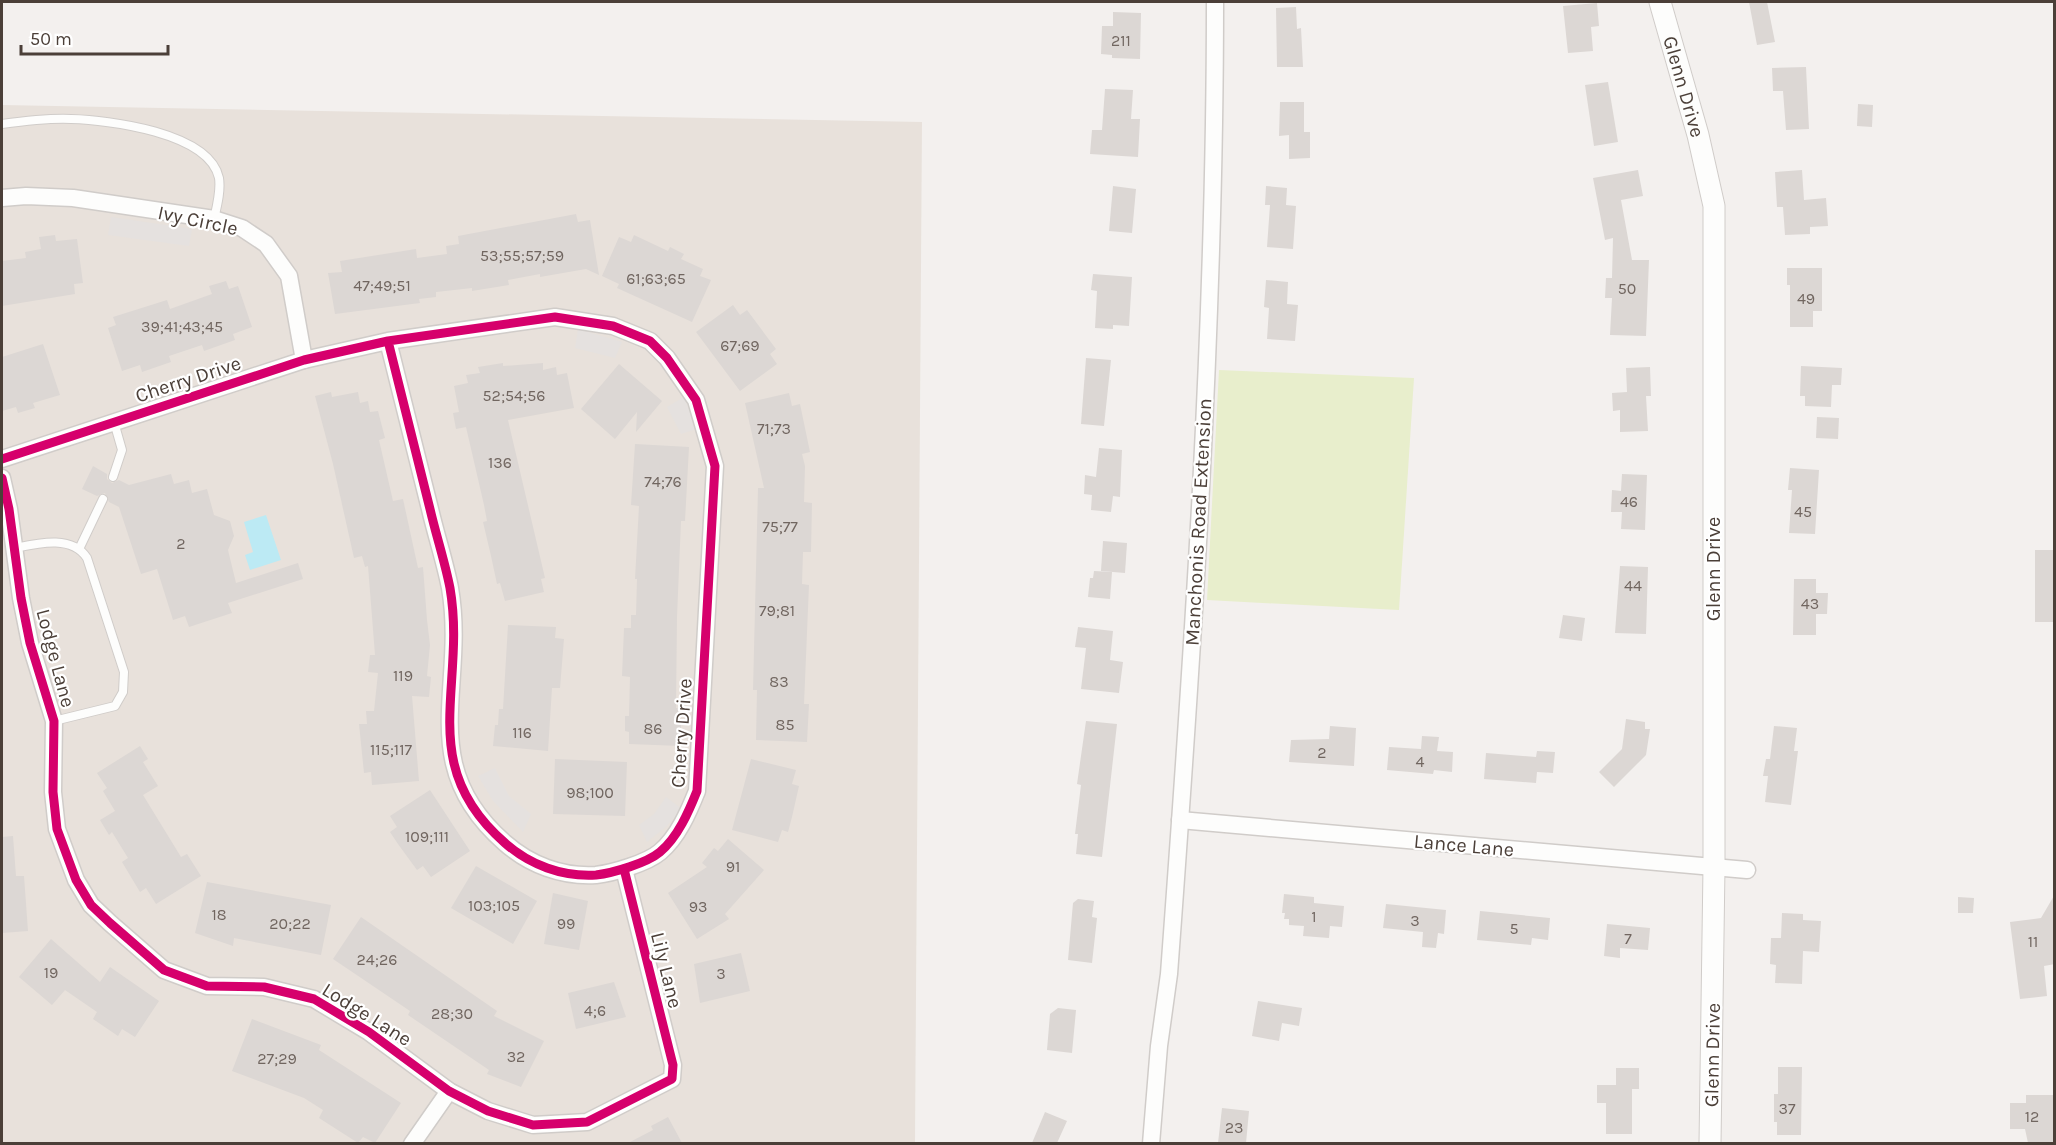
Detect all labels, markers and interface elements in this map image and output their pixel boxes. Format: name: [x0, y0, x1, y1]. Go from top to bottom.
scale bar: [21, 18, 168, 56]
text: 50 m: [30, 28, 72, 50]
house number: 211: [1111, 31, 1131, 50]
street label: Glenn Drive: [1658, 33, 1709, 140]
street label: Ivy Circle: [156, 201, 240, 240]
house number: 53;55;57;59: [480, 246, 564, 265]
house number: 61;63;65: [626, 269, 686, 288]
house number: 47;49;51: [353, 276, 411, 295]
house number: 50: [1618, 279, 1636, 298]
house number: 49: [1797, 289, 1815, 308]
house number: 39;41;43;45: [141, 317, 223, 336]
house number: 67;69: [720, 336, 760, 355]
street label: Cherry Drive: [132, 352, 244, 407]
house number: 52;54;56: [483, 386, 545, 405]
street label: Manchonis Road Extension: [1181, 397, 1216, 647]
house number: 71;73: [757, 419, 791, 438]
house number: 136: [488, 453, 512, 472]
house number: 74;76: [644, 472, 682, 491]
house number: 46: [1620, 492, 1638, 511]
house number: 45: [1794, 502, 1812, 521]
house number: 75;77: [762, 517, 798, 536]
street label: Glenn Drive: [1702, 517, 1725, 621]
house number: 2: [176, 534, 186, 553]
house number: 44: [1624, 576, 1642, 595]
house number: 43: [1801, 594, 1819, 613]
house number: 79;81: [759, 601, 795, 620]
street label: Lodge Lane: [31, 606, 80, 710]
house number: 119: [393, 666, 413, 685]
house number: 83: [769, 672, 789, 691]
street label: Cherry Drive: [666, 677, 697, 789]
house number: 85: [776, 715, 794, 734]
house number: 86: [644, 719, 663, 738]
house number: 116: [512, 723, 532, 742]
house number: 115;117: [370, 740, 412, 759]
house number: 2: [1317, 743, 1327, 762]
house number: 4: [1416, 752, 1425, 771]
house number: 98;100: [566, 783, 614, 802]
house number: 109;111: [405, 827, 449, 846]
street label: Lance Lane: [1413, 830, 1515, 861]
house number: 91: [726, 857, 740, 876]
house number: 103;105: [468, 896, 520, 915]
house number: 93: [689, 897, 707, 916]
house number: 18: [211, 905, 227, 924]
house number: 1: [1311, 907, 1317, 926]
house number: 3: [1410, 911, 1420, 930]
house number: 20;22: [269, 914, 311, 933]
house number: 99: [557, 914, 575, 933]
house number: 5: [1509, 919, 1519, 938]
house number: 7: [1624, 929, 1632, 948]
street label: Lily Lane: [646, 930, 687, 1011]
house number: 11: [2028, 932, 2038, 951]
house number: 24;26: [357, 950, 397, 969]
house number: 19: [44, 963, 58, 982]
house number: 3: [716, 964, 726, 983]
street label: Lodge Lane: [318, 978, 416, 1051]
house number: 4;6: [584, 1001, 606, 1020]
street label: Glenn Drive: [1700, 1003, 1725, 1107]
house number: 28;30: [431, 1004, 473, 1023]
house number: 32: [507, 1047, 525, 1066]
house number: 27;29: [257, 1049, 297, 1068]
house number: 37: [1779, 1099, 1796, 1118]
house number: 12: [2025, 1107, 2039, 1126]
house number: 23: [1225, 1118, 1243, 1137]

